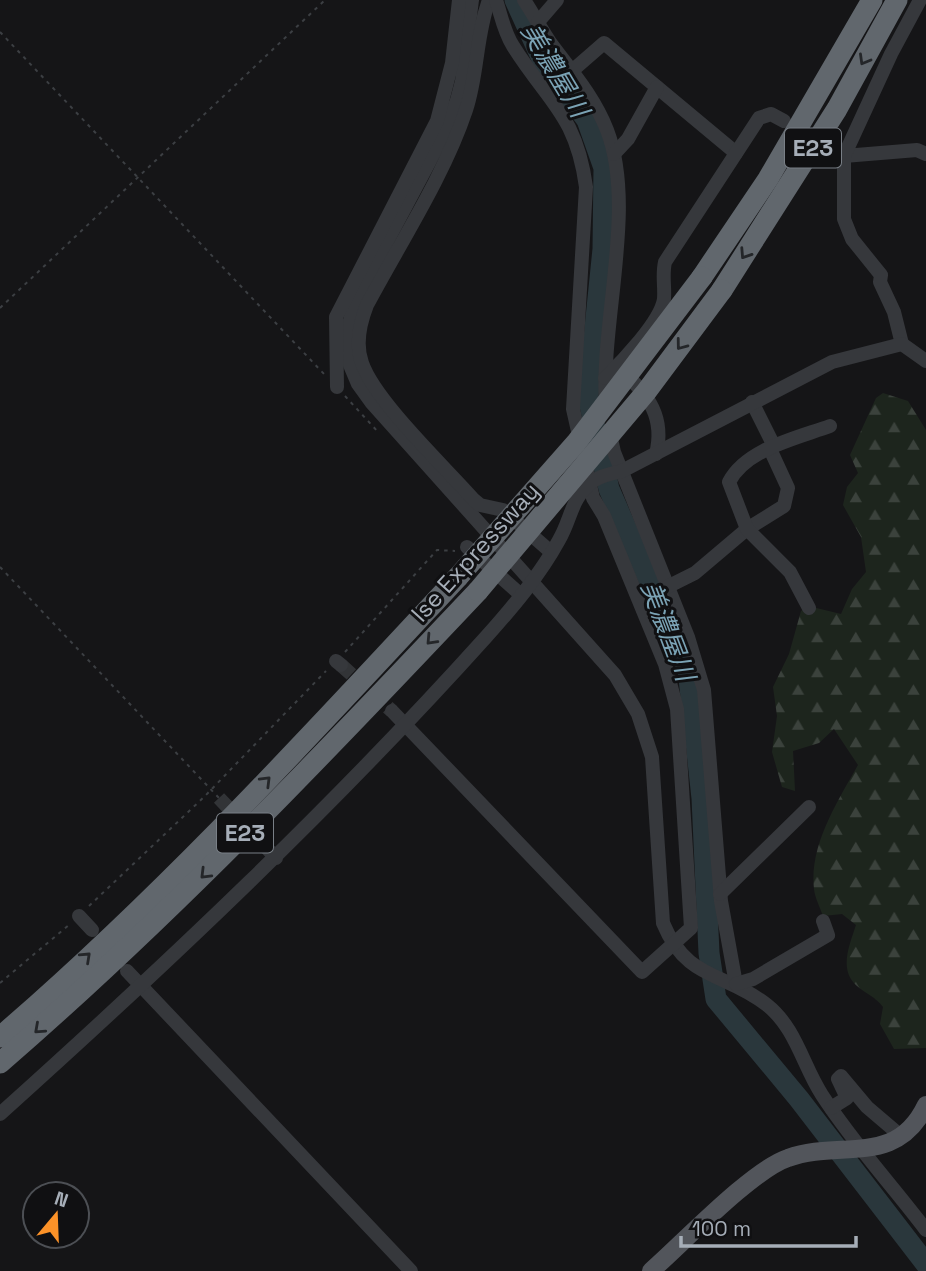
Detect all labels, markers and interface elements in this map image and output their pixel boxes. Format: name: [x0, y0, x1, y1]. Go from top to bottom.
water label: 美濃屋川: [514, 17, 598, 126]
one-way arrow: [860, 53, 873, 66]
road number: E23: [785, 128, 841, 168]
one-way arrow: [741, 246, 754, 259]
one-way arrow: [677, 337, 689, 350]
street label: Ise Expressway: [404, 476, 546, 628]
water label: 美濃屋川: [633, 576, 704, 688]
one-way arrow: [427, 632, 440, 645]
one-way arrow: [258, 776, 271, 789]
road number: E23: [217, 814, 273, 852]
one-way arrow: [200, 866, 213, 879]
one-way arrow: [78, 953, 91, 966]
one-way arrow: [34, 1021, 47, 1033]
north arrow: [21, 1180, 91, 1250]
text: N: [51, 1186, 71, 1213]
scale bar: [681, 1204, 856, 1248]
text: 100 m: [692, 1215, 751, 1242]

